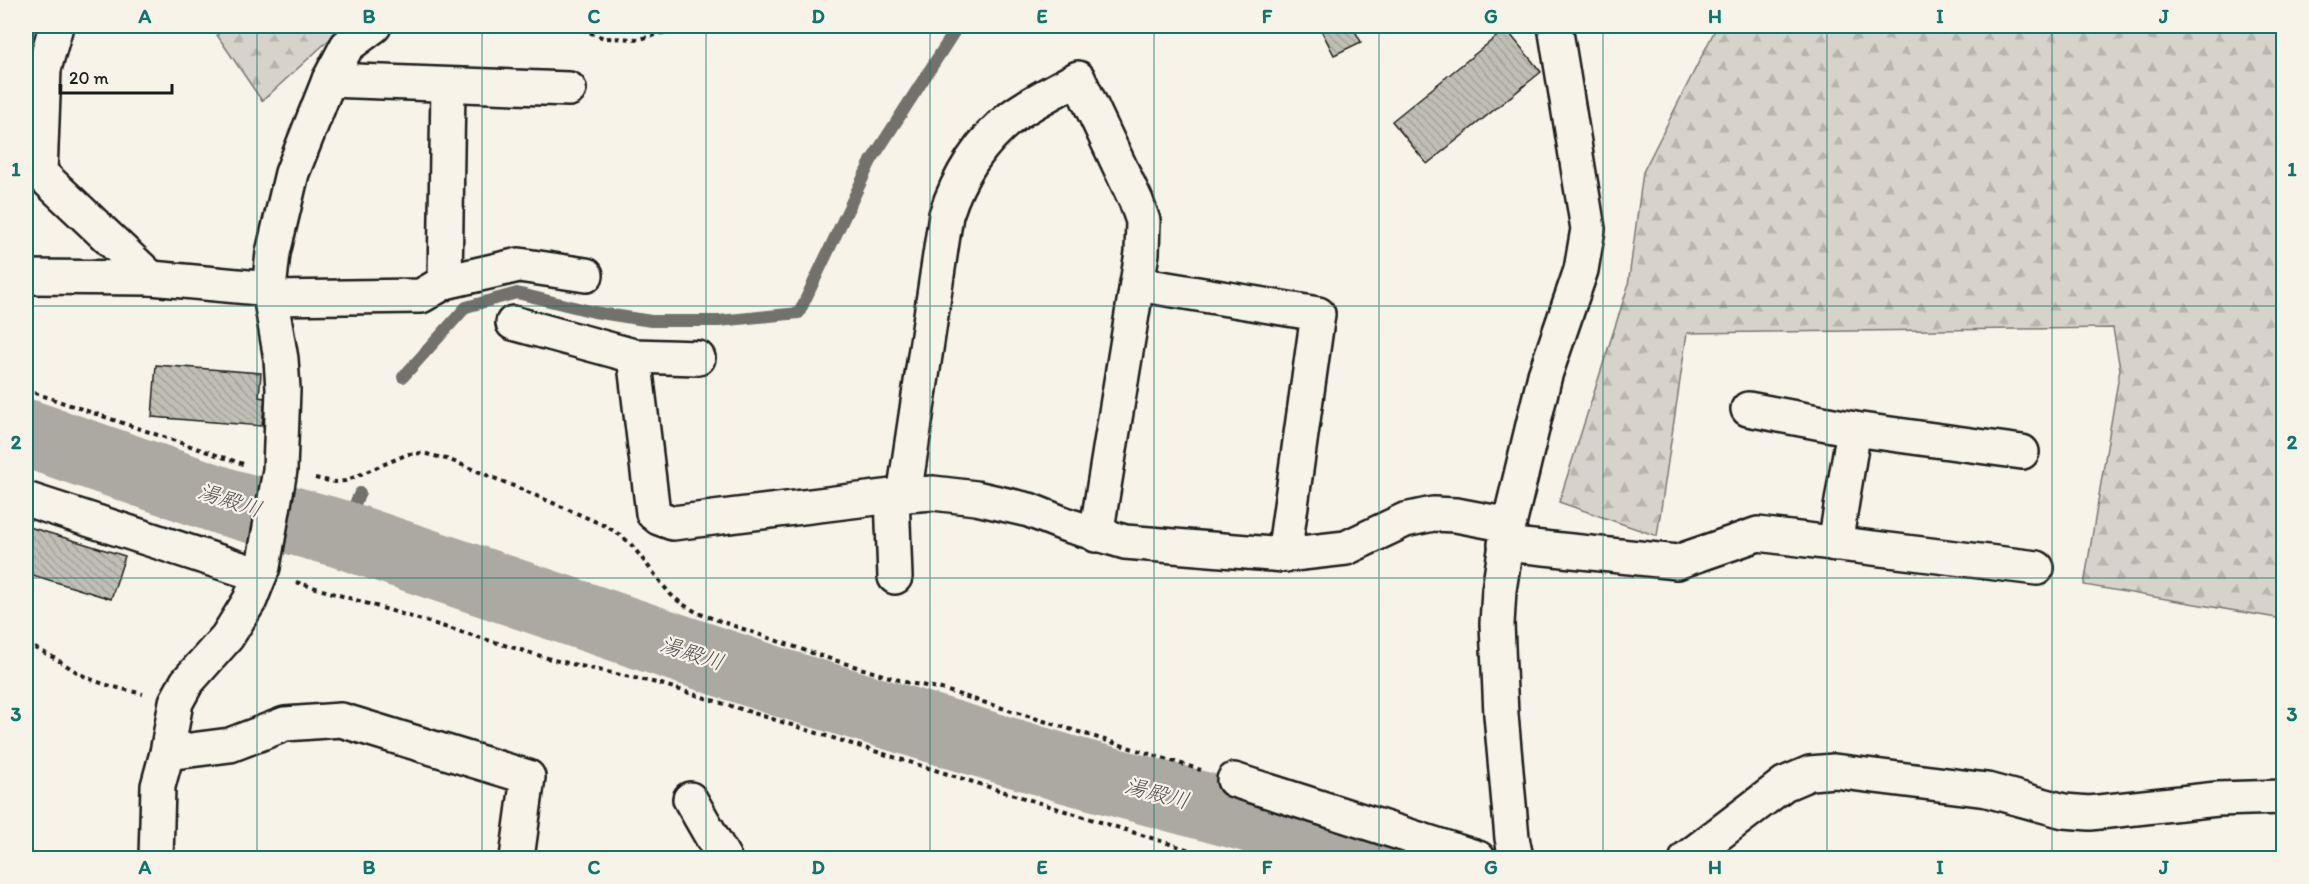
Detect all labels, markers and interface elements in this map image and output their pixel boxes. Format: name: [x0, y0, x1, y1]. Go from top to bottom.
text: A: [138, 4, 152, 28]
text: B: [363, 4, 376, 28]
text: C: [588, 4, 601, 28]
text: D: [811, 4, 825, 28]
text: E: [1036, 4, 1048, 28]
text: F: [1262, 4, 1273, 28]
text: G: [1484, 4, 1498, 28]
text: H: [1708, 4, 1722, 28]
text: I: [1936, 4, 1944, 28]
text: J: [2158, 4, 2169, 28]
scale bar: [60, 57, 172, 95]
text: 20 m: [69, 67, 109, 89]
text: 1: [11, 157, 21, 181]
text: 1: [2287, 157, 2297, 181]
text: 2: [11, 430, 22, 454]
text: 2: [2287, 430, 2298, 454]
water label: 湯殿川: [194, 477, 266, 523]
water label: 湯殿川: [656, 630, 728, 676]
text: 3: [11, 702, 22, 726]
text: 3: [2287, 702, 2298, 726]
water label: 湯殿川: [1122, 771, 1192, 815]
text: A: [138, 855, 152, 879]
text: B: [363, 855, 376, 879]
text: C: [588, 855, 601, 879]
text: D: [811, 855, 825, 879]
text: E: [1036, 855, 1048, 879]
text: F: [1262, 855, 1273, 879]
text: G: [1484, 855, 1498, 879]
text: H: [1708, 855, 1722, 879]
text: I: [1936, 855, 1944, 879]
text: J: [2158, 855, 2169, 879]

